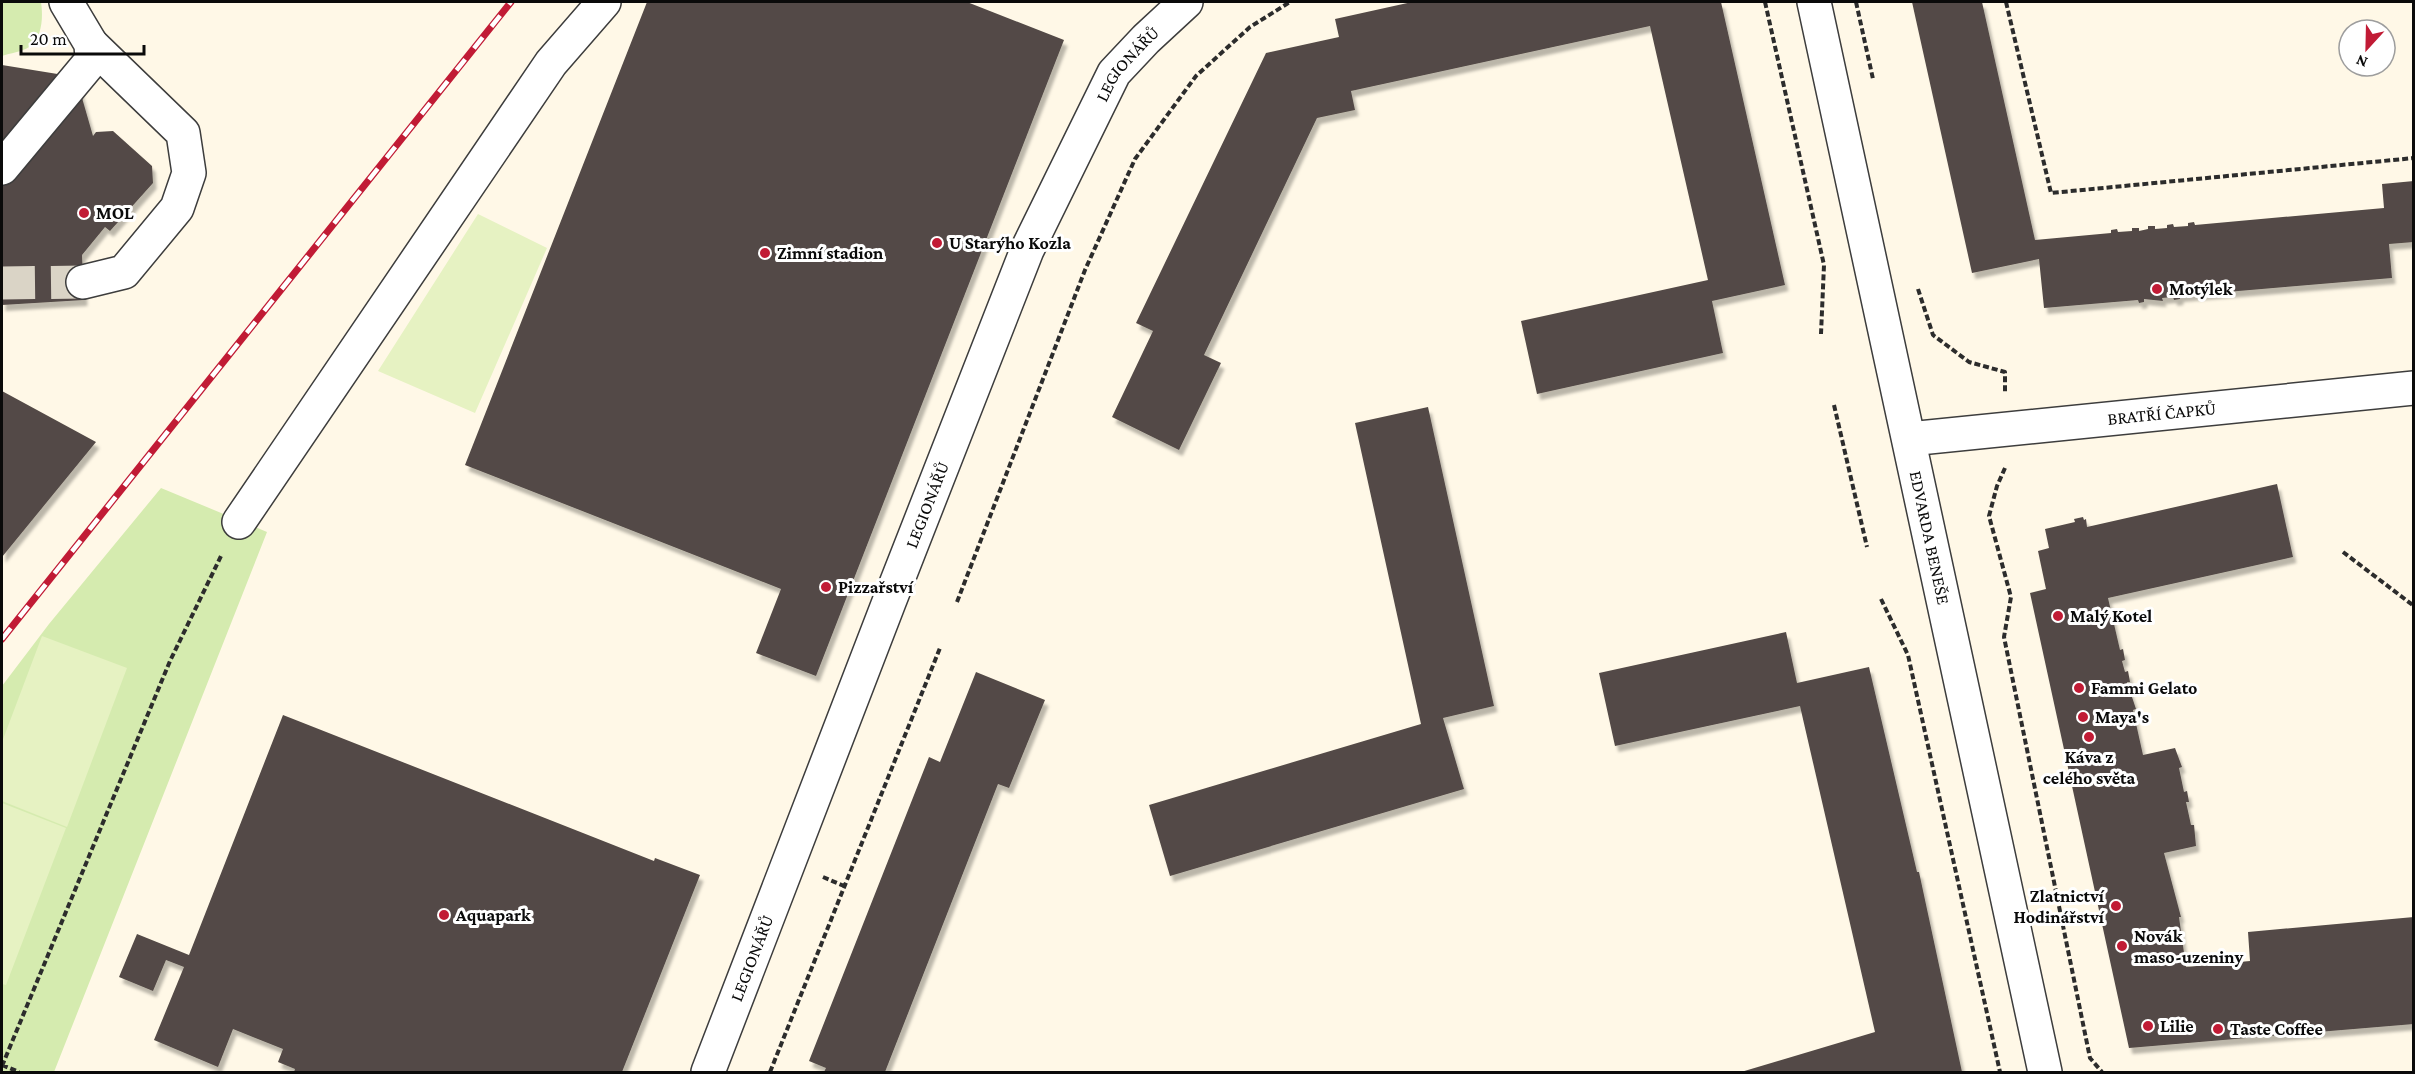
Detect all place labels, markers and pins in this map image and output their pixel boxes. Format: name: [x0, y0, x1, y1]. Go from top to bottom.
place label: MOL: [96, 203, 134, 223]
marker: MOL: [77, 206, 91, 220]
place label: U Starýho Kozla: [949, 233, 1071, 253]
marker: U Starýho Kozla: [930, 236, 944, 250]
place label: Zimní stadion: [777, 243, 884, 263]
marker: Zimní stadion: [758, 246, 772, 260]
place label: Motýlek: [2169, 279, 2233, 299]
marker: Motýlek: [2150, 282, 2164, 296]
place label: Pizzařství: [838, 577, 914, 597]
marker: Pizzařství: [819, 580, 833, 594]
place label: Malý Kotel: [2070, 606, 2152, 626]
marker: Malý Kotel: [2051, 609, 2065, 623]
place label: Fammi Gelato: [2091, 678, 2197, 698]
marker: Fammi Gelato: [2072, 681, 2086, 695]
place label: Maya's: [2095, 707, 2149, 727]
marker: Maya's: [2076, 710, 2090, 724]
marker: Káva z celého světa: [2082, 730, 2096, 744]
place label: Káva z celého světa: [2043, 747, 2135, 788]
place label: Zlatnictví Hodinářství: [2013, 886, 2105, 927]
marker: Zlatnictví Hodinářství: [2109, 899, 2123, 913]
place label: Aquapark: [455, 905, 531, 925]
marker: Aquapark: [437, 908, 451, 922]
place label: Novák maso-uzeniny: [2134, 926, 2243, 967]
marker: Novák maso-uzeniny: [2115, 939, 2129, 953]
place label: Lilie: [2160, 1016, 2194, 1036]
marker: Lilie: [2141, 1019, 2155, 1033]
place label: Taste Coffee: [2230, 1019, 2323, 1039]
marker: Taste Coffee: [2211, 1022, 2225, 1036]

